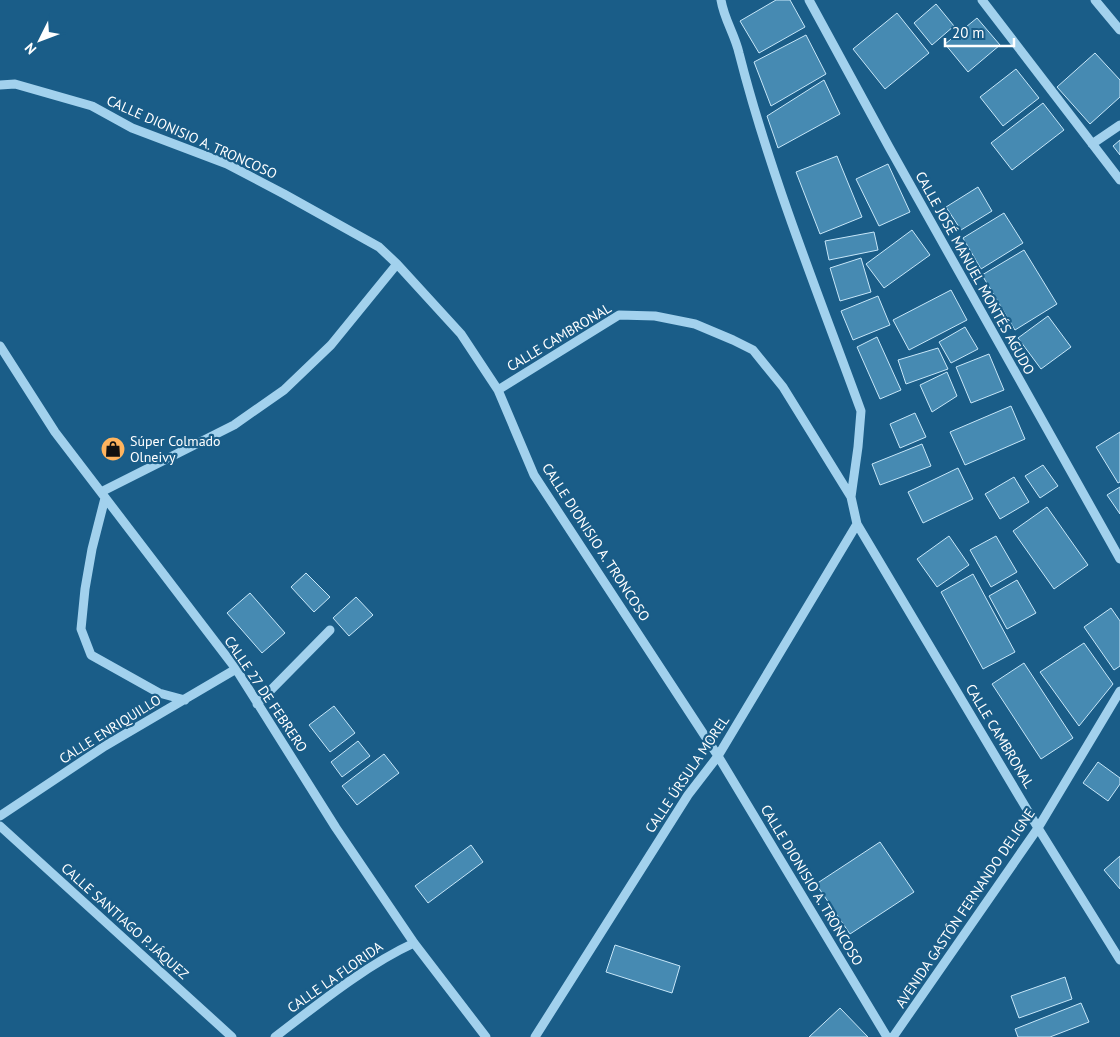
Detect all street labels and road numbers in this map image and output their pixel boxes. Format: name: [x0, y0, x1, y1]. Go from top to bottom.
street label: CALLE DIONISIO A. TRONCOSO: [104, 91, 280, 183]
street label: CALLE JOSÉ MANUEL MONTÉS AGUDO: [911, 168, 1039, 378]
street label: CALLE CAMBRONAL: [503, 299, 615, 375]
street label: CALLE DIONISIO A. TRONCOSO: [538, 460, 654, 624]
street label: CALLE 27 DE FEBRERO: [220, 633, 312, 755]
street label: CALLE CAMBRONAL: [962, 680, 1038, 792]
street label: CALLE ENRIQUILLO: [56, 690, 164, 768]
street label: CALLE ÚRSULA MOREL: [641, 712, 733, 836]
street label: CALLE DIONISIO A. TRONCOSO: [757, 801, 867, 969]
street label: AVENIDA GASTÓN FERNANDO DELIGNE: [891, 805, 1039, 1011]
street label: CALLE SANTIAGO P. JÁQUEZ: [57, 859, 193, 983]
street label: CALLE LA FLORIDA: [284, 937, 387, 1017]

